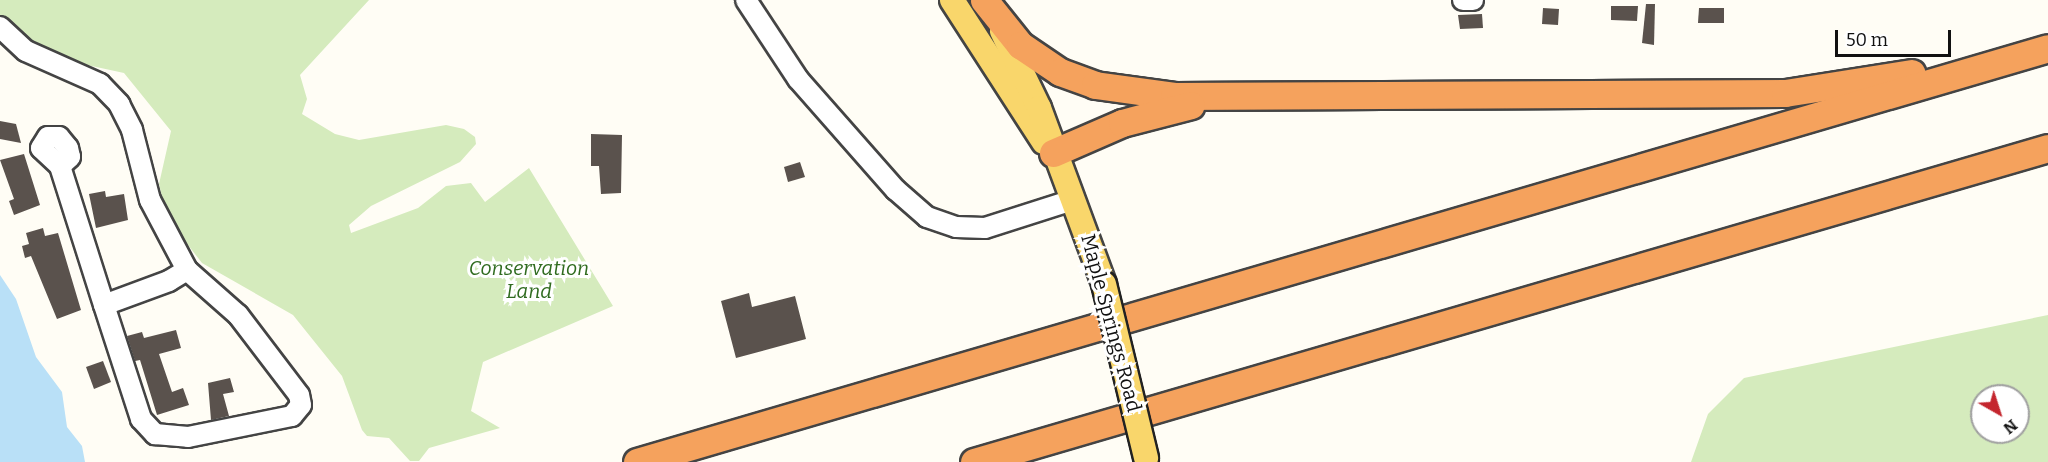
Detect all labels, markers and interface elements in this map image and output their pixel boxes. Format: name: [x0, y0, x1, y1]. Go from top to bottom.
scale bar: [1838, 18, 1954, 56]
text: 50 m: [1846, 29, 1888, 51]
street label: Maple Springs Road: [1076, 231, 1146, 415]
park label: Conservation Land: [469, 256, 589, 303]
north arrow: [1970, 384, 2030, 444]
text: N: [2000, 416, 2021, 438]

